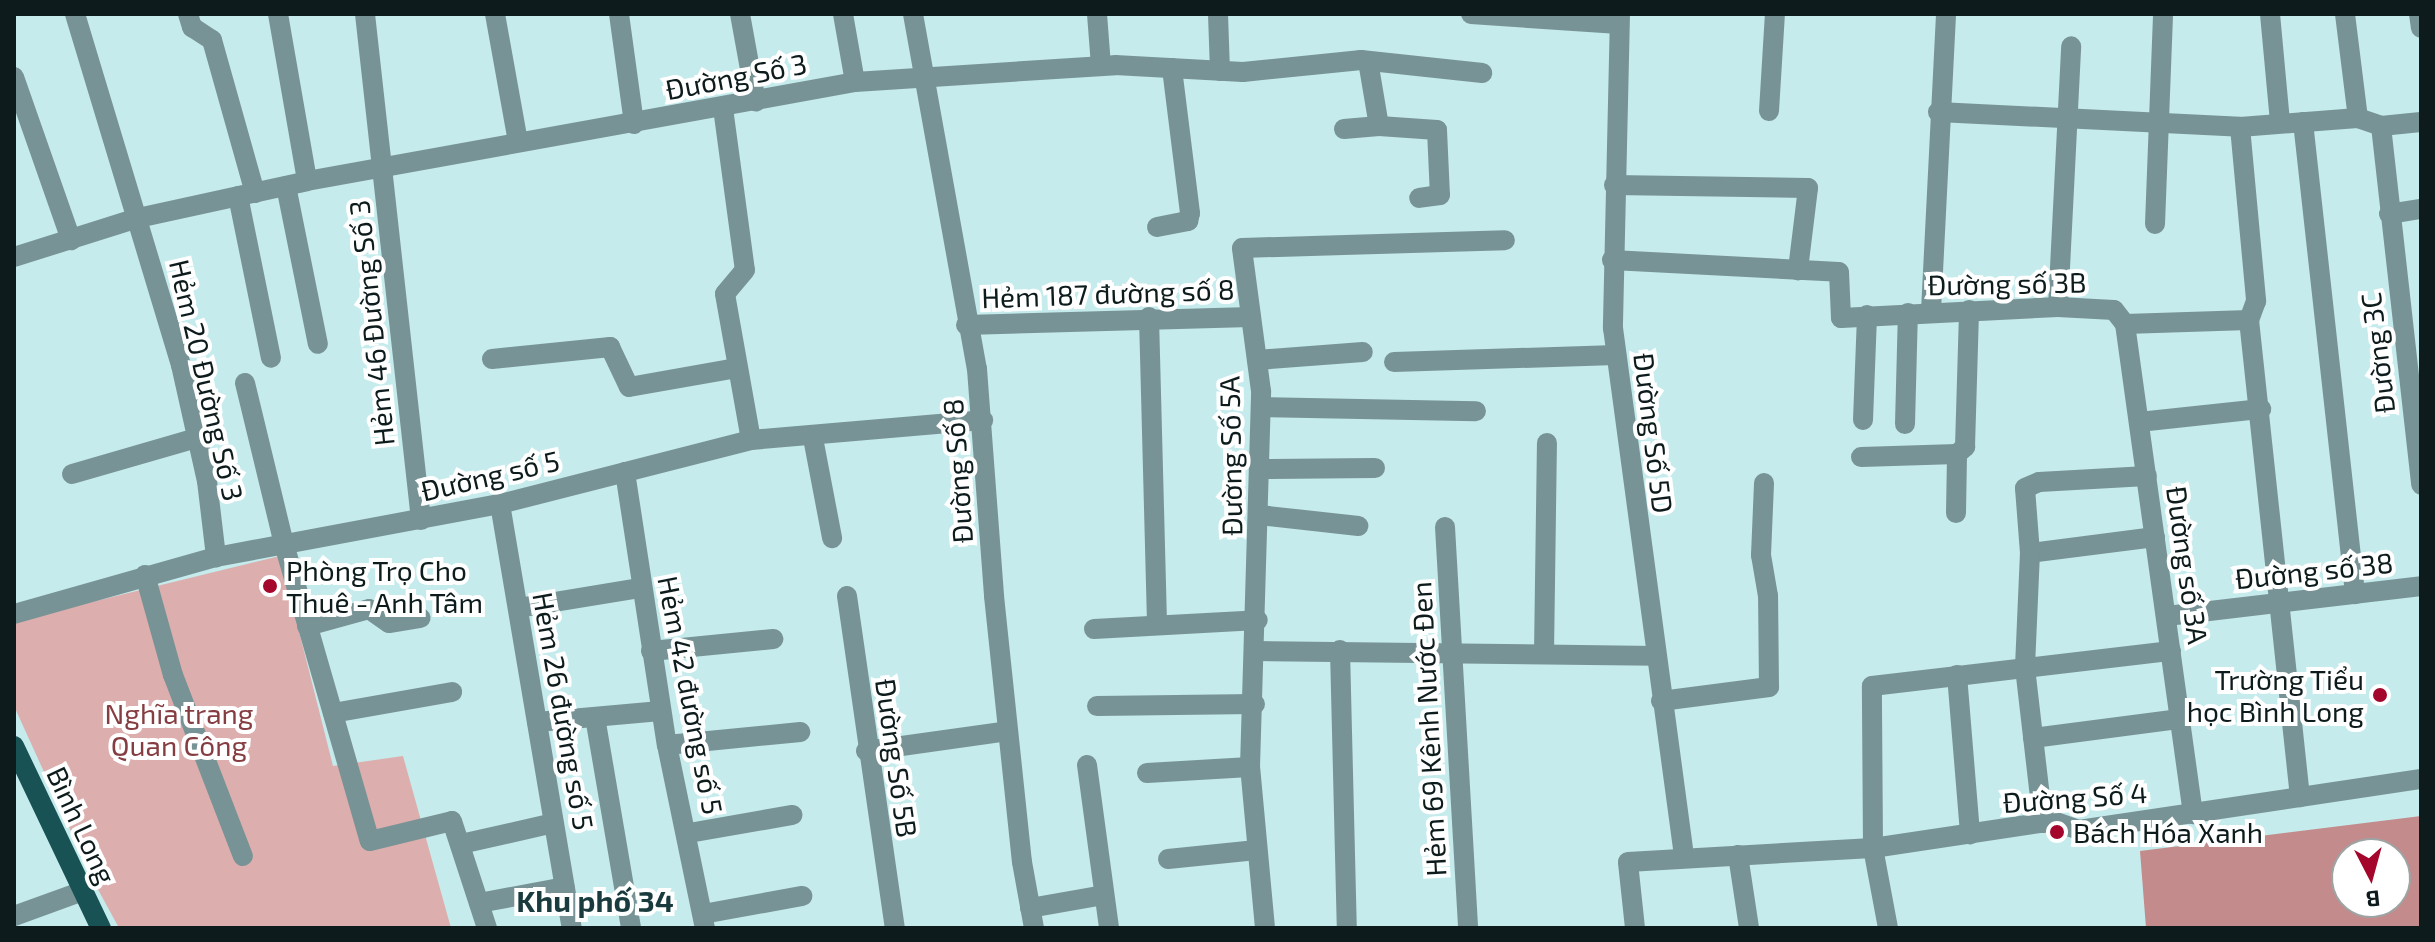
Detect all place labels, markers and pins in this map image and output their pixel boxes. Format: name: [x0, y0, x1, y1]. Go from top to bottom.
place label: Phòng Trọ Cho Thuê - Anh Tâm: [286, 553, 484, 619]
marker: Phòng Trọ Cho Thuê - Anh Tâm: [261, 577, 279, 595]
place label: Trường Tiểu học Bình Long: [2187, 662, 2364, 728]
marker: Trường Tiểu học Bình Long: [2371, 686, 2389, 704]
place label: Bách Hóa Xanh: [2073, 815, 2263, 849]
marker: Bách Hóa Xanh: [2048, 823, 2066, 841]

